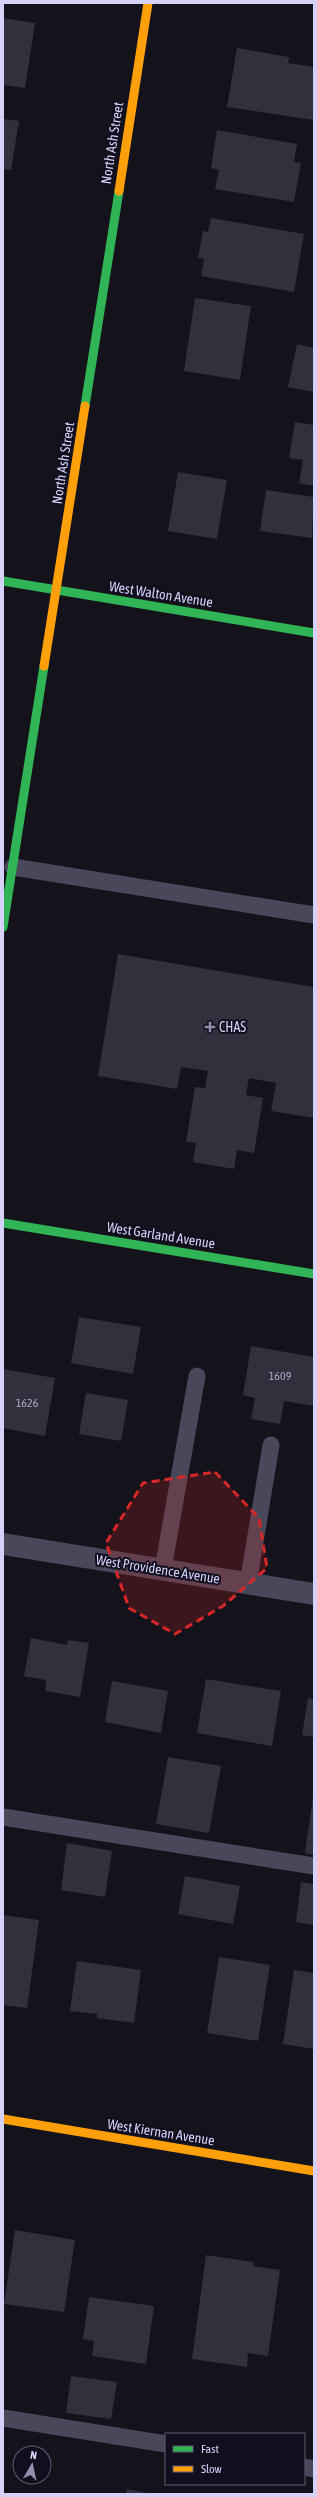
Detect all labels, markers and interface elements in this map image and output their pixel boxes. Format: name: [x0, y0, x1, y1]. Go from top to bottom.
street label: North Ash Street: [98, 101, 126, 185]
street label: North Ash Street: [49, 421, 77, 505]
street label: West Walton Avenue: [108, 578, 214, 610]
place label: CHAS: [219, 1019, 246, 1035]
marker: CHAS: [204, 1021, 216, 1033]
street label: West Garland Avenue: [106, 1219, 216, 1251]
house number: 1609: [269, 1369, 292, 1383]
house number: 1626: [16, 1396, 39, 1410]
street label: West Providence Avenue: [95, 1551, 221, 1587]
street label: West Kiernan Avenue: [106, 2116, 216, 2148]
legend: [165, 2433, 305, 2485]
text: Fast: [201, 2442, 219, 2456]
north arrow: [12, 2445, 52, 2485]
text: N: [29, 2449, 38, 2462]
text: Slow: [201, 2462, 222, 2476]

